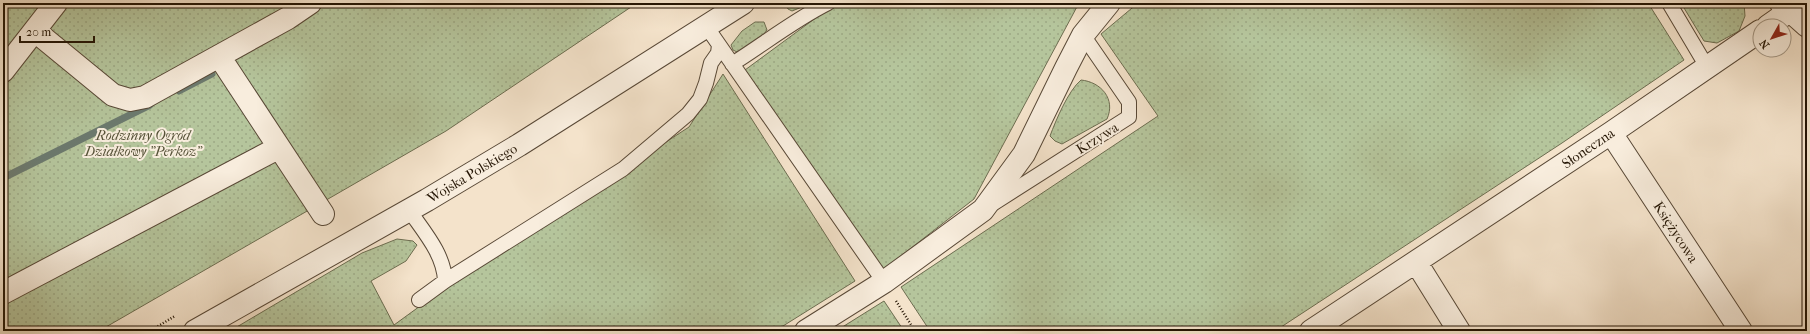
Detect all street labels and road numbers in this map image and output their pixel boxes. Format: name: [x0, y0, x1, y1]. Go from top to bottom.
street label: Krzywa: [1073, 119, 1122, 158]
street label: Słoneczna: [1559, 124, 1618, 172]
street label: Wojska Polskiego: [423, 140, 520, 208]
street label: Księżycowa: [1650, 199, 1702, 266]

